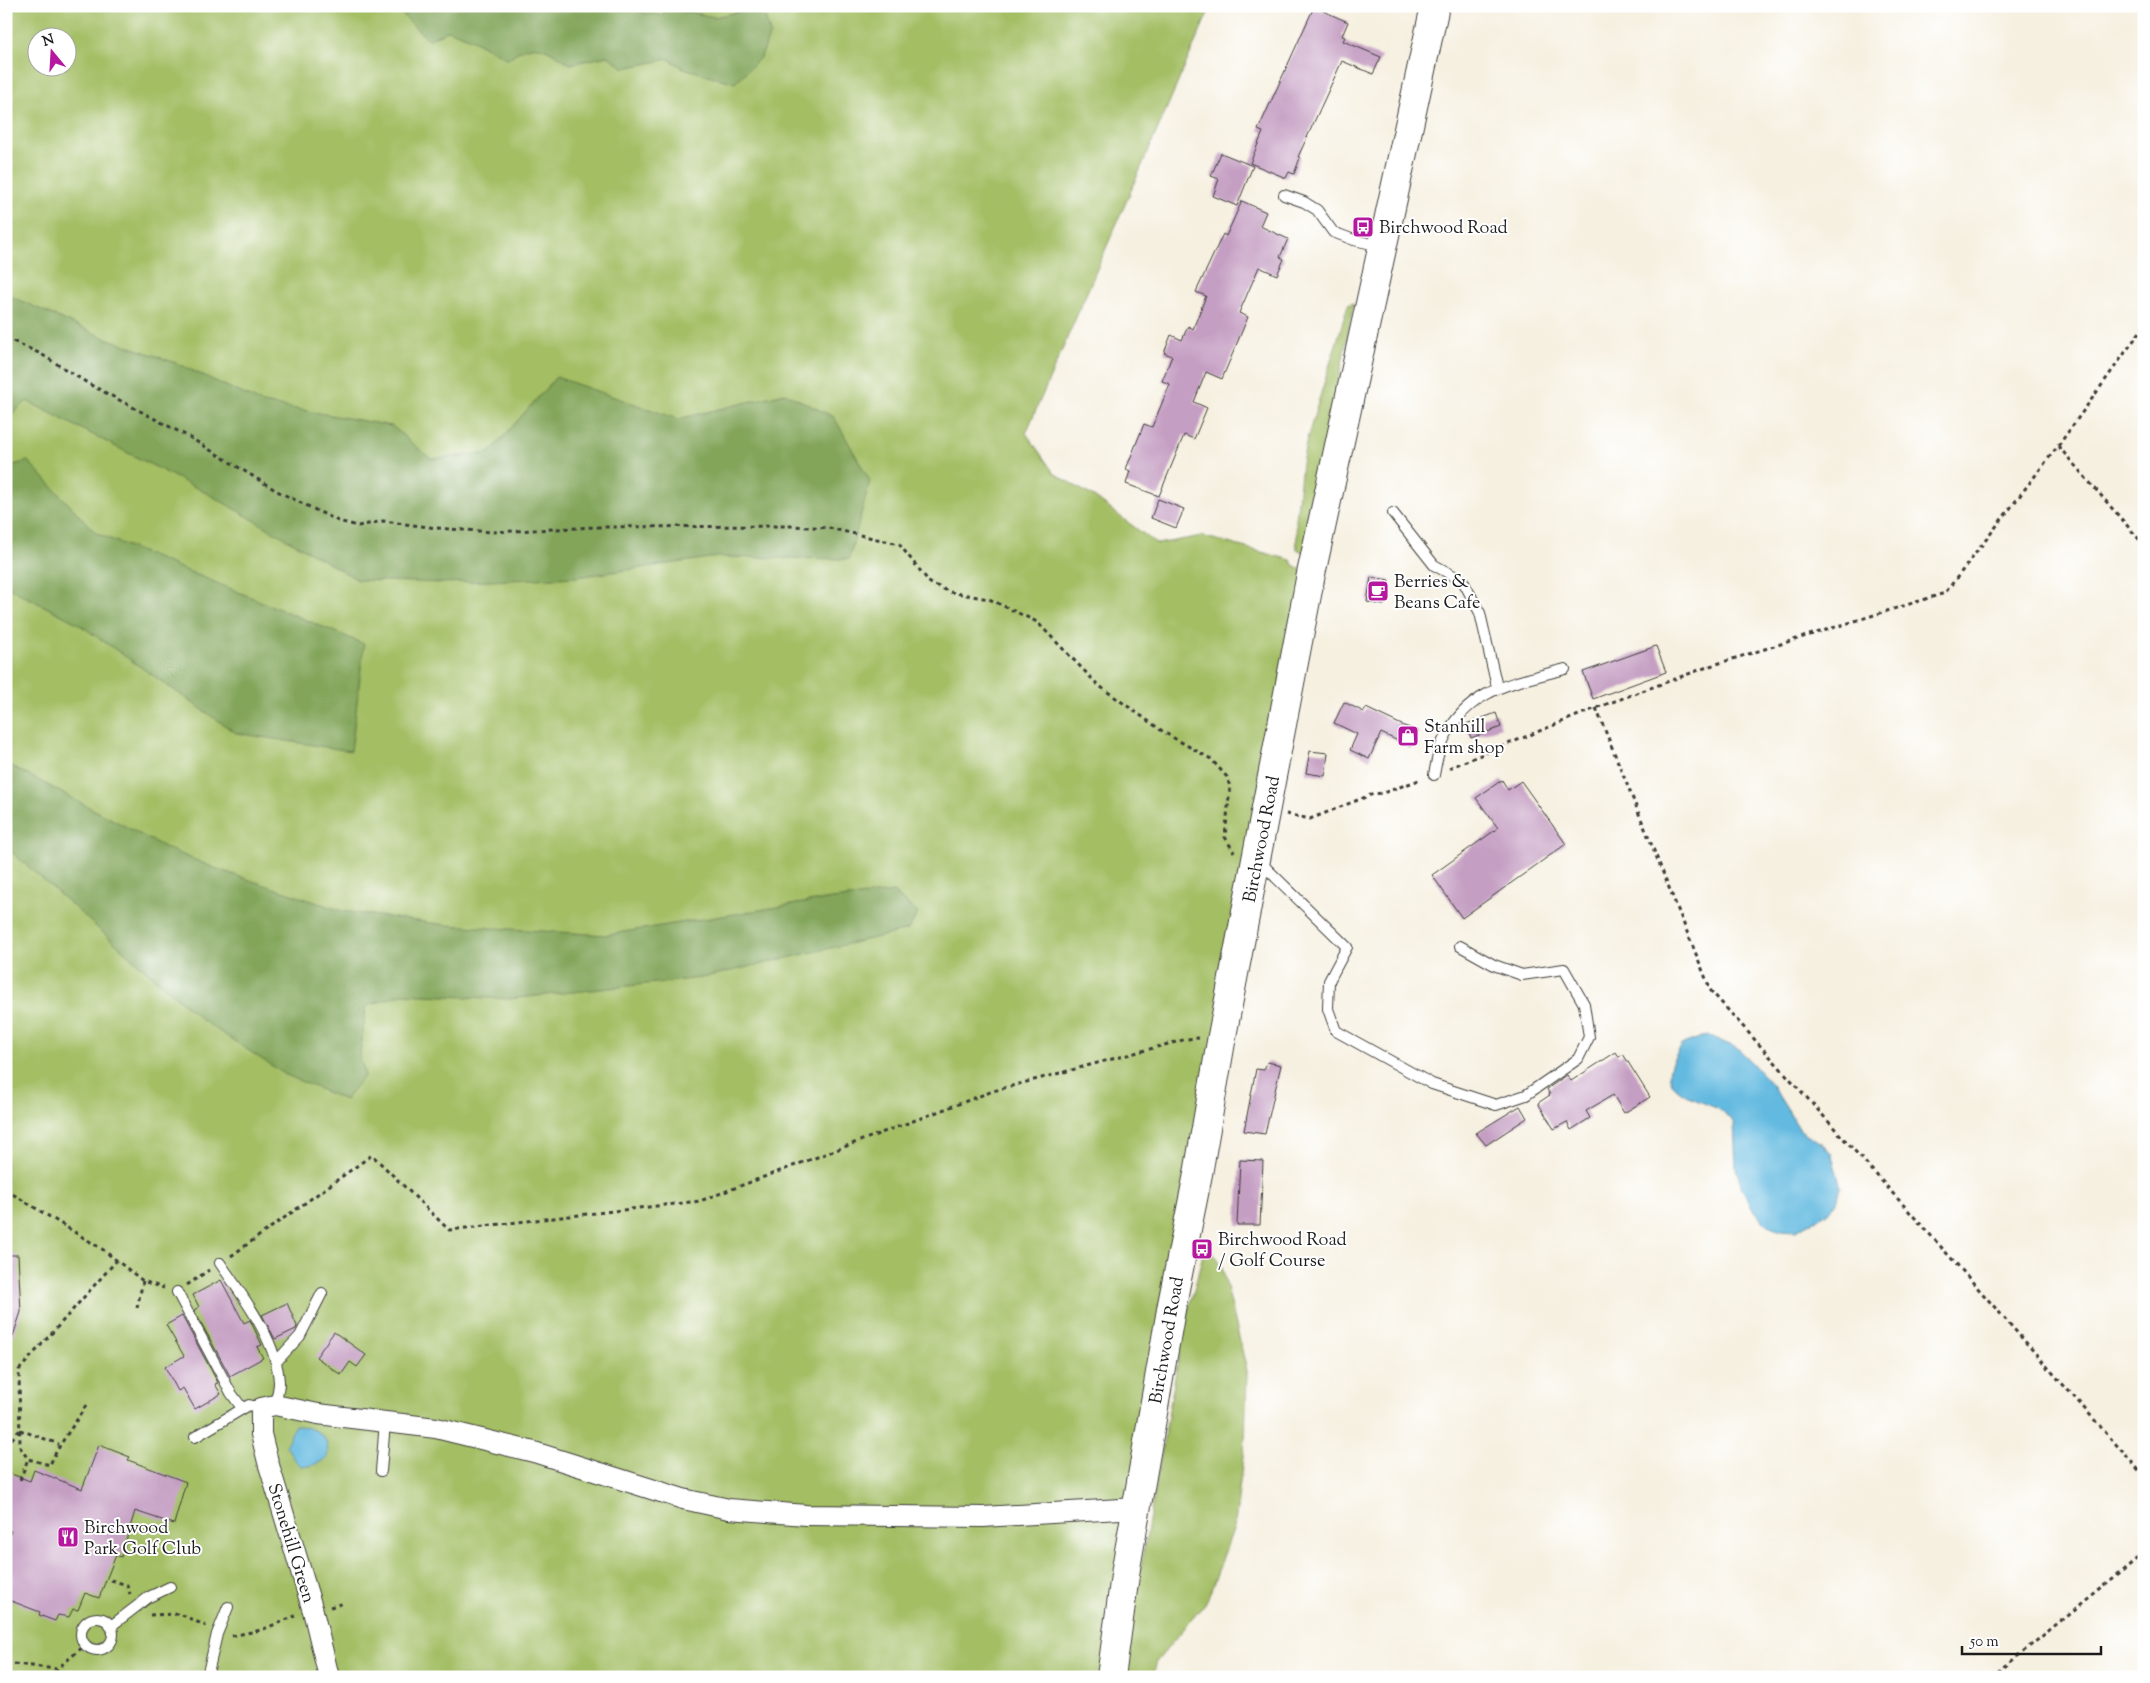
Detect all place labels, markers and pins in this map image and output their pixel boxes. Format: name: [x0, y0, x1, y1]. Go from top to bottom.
bus stop icon: Birchwood Road: [1351, 215, 1375, 239]
place label: Birchwood Road: [1379, 216, 1508, 242]
place label: Berries & Beans Cafe: [1394, 570, 1480, 617]
cafe icon: Berries & Beans Cafe: [1366, 579, 1390, 603]
place label: Stanhill Farm shop: [1424, 715, 1504, 762]
shop icon: Stanhill Farm shop: [1396, 724, 1420, 748]
place label: Birchwood Road / Golf Course: [1218, 1228, 1347, 1275]
bus stop icon: Birchwood Road / Golf Course: [1190, 1237, 1214, 1261]
place label: Birchwood Park Golf Club: [84, 1516, 201, 1563]
restaurant icon: Birchwood Park Golf Club: [56, 1525, 80, 1549]

